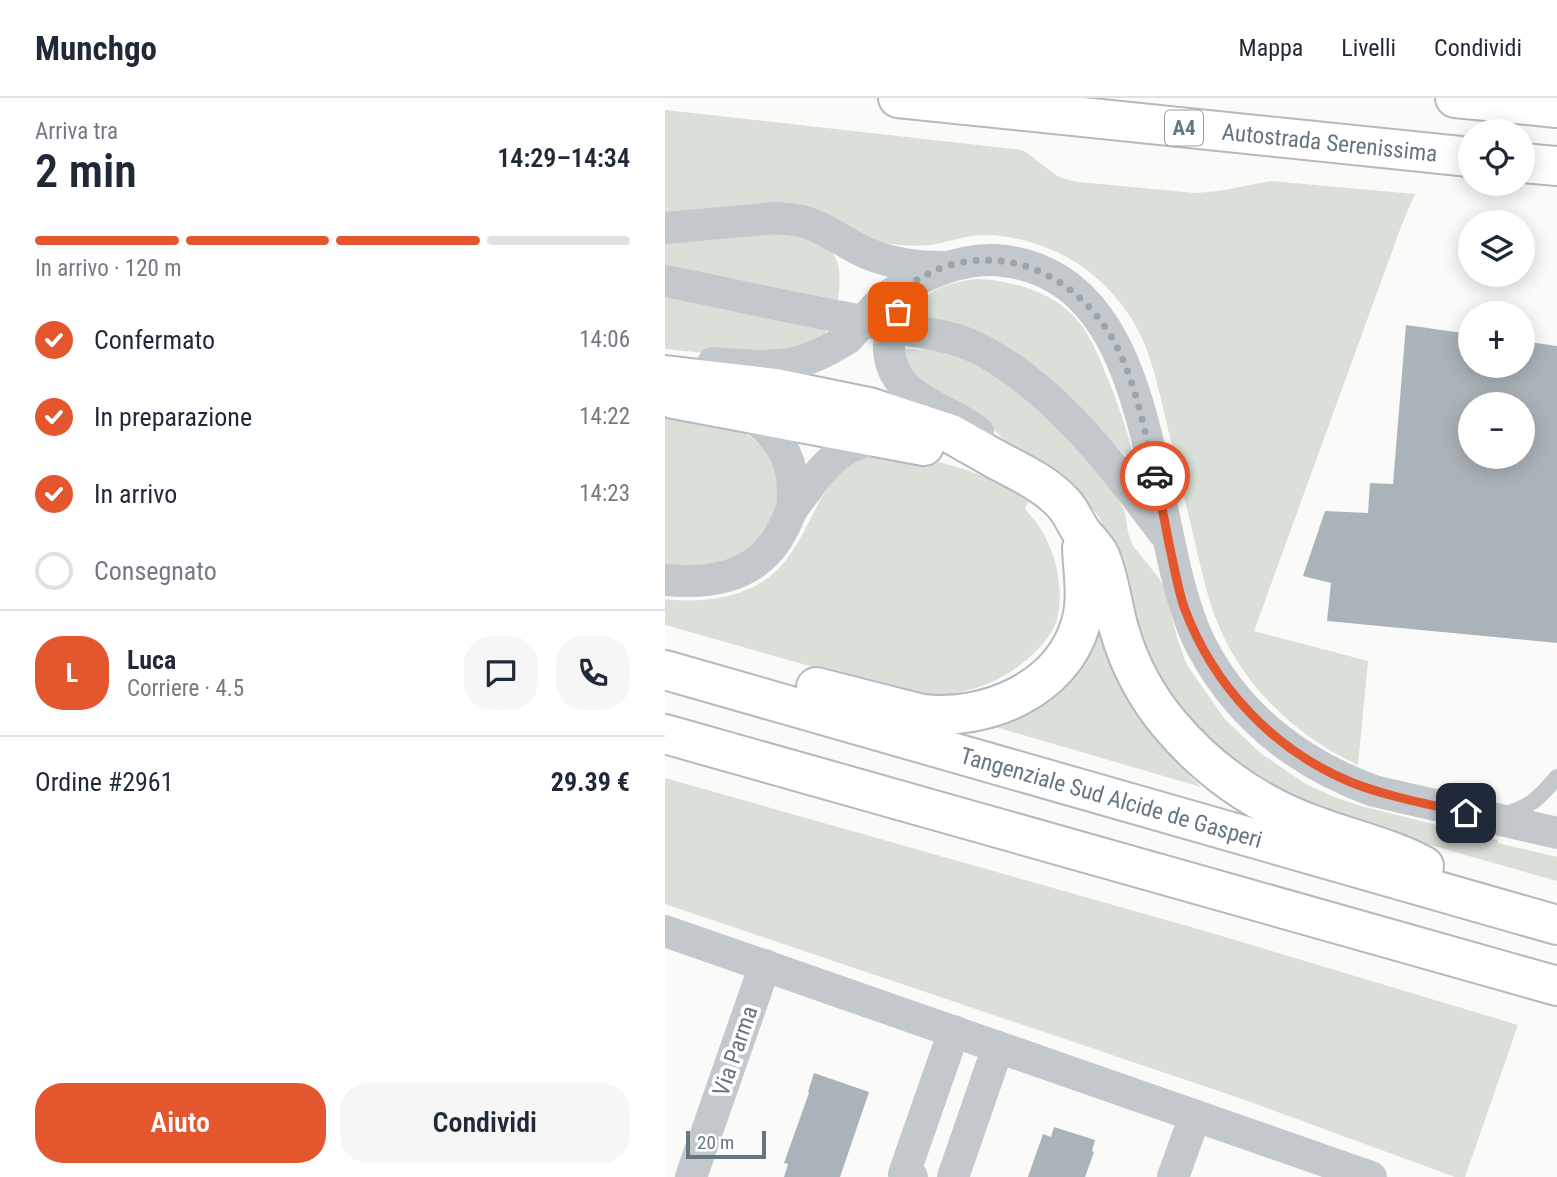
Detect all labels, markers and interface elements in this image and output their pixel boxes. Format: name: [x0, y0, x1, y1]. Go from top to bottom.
text: Munchgo: [35, 29, 157, 68]
text: Mappa: [1239, 34, 1303, 62]
text: Livelli: [1341, 34, 1396, 62]
text: Condividi: [1434, 34, 1522, 62]
road number: A4: [1165, 110, 1203, 146]
text: Arriva tra: [35, 118, 118, 145]
street label: Autostrada Serenissima: [1221, 118, 1439, 168]
map controls: [1458, 119, 1535, 469]
button: locate: [1458, 119, 1535, 196]
text: 14:29–14:34: [497, 143, 630, 173]
text: 2 min: [35, 144, 137, 198]
button: layers: [1458, 210, 1535, 287]
text: In arrivo · 120 m: [35, 255, 182, 282]
pin: [868, 282, 928, 342]
icon: bag: [879, 293, 917, 331]
button: +: [1458, 301, 1535, 378]
icon: check: [35, 321, 73, 359]
text: Confermato: [94, 325, 215, 355]
text: 14:06: [579, 326, 630, 353]
button: −: [1458, 392, 1535, 469]
icon: check: [35, 398, 73, 436]
text: In preparazione: [94, 402, 252, 432]
text: 14:22: [579, 403, 630, 430]
courier: [1120, 441, 1190, 511]
icon: car: [1136, 457, 1174, 495]
icon: check: [35, 475, 73, 513]
text: In arrivo: [94, 479, 177, 509]
text: 14:23: [579, 480, 630, 507]
text: Consegnato: [94, 556, 217, 586]
button: chat: [464, 636, 538, 710]
button: phone: [556, 636, 630, 710]
text: Luca: [127, 645, 176, 675]
text: L: [66, 658, 78, 688]
text: Corriere · 4.5: [127, 675, 244, 702]
street label: Tangenziale Sud Alcide de Gasperi: [957, 742, 1265, 854]
text: Ordine #2961: [35, 767, 174, 797]
text: 29.39 €: [551, 767, 630, 797]
pin: [1436, 783, 1496, 843]
icon: home: [1447, 794, 1485, 832]
street label: Via Parma: [707, 1003, 763, 1100]
button: Aiuto: [35, 1083, 326, 1163]
button: Condividi: [340, 1083, 630, 1163]
scale bar: [686, 1128, 767, 1160]
text: 20 m: [697, 1131, 734, 1154]

